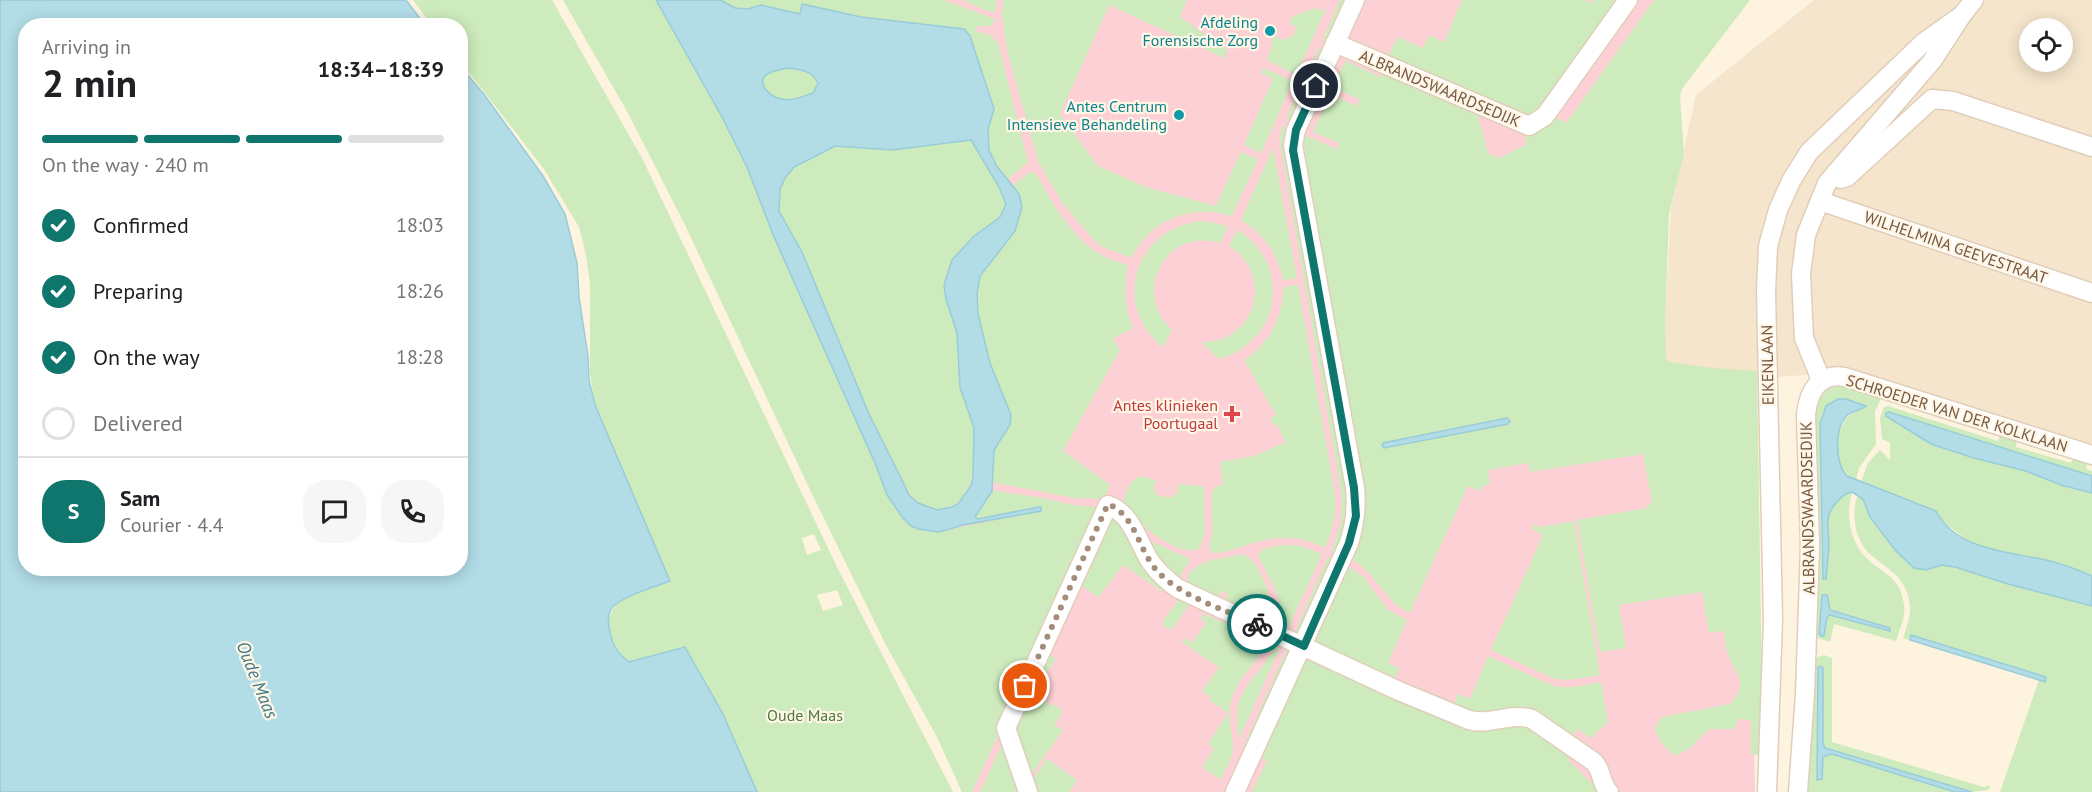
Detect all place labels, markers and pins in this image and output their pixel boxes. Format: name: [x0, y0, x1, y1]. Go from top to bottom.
place label: Afdeling Forensische Zorg: [1143, 12, 1258, 50]
marker: Afdeling Forensische Zorg: [1263, 24, 1277, 38]
pin: [1290, 60, 1341, 111]
place label: Antes Centrum Intensieve Behandeling: [1007, 96, 1167, 134]
marker: Antes Centrum Intensieve Behandeling: [1172, 108, 1186, 122]
place label: Antes klinieken Poortugaal: [1113, 395, 1218, 433]
marker: Antes klinieken Poortugaal: [1223, 405, 1241, 423]
pin: [999, 660, 1050, 711]

